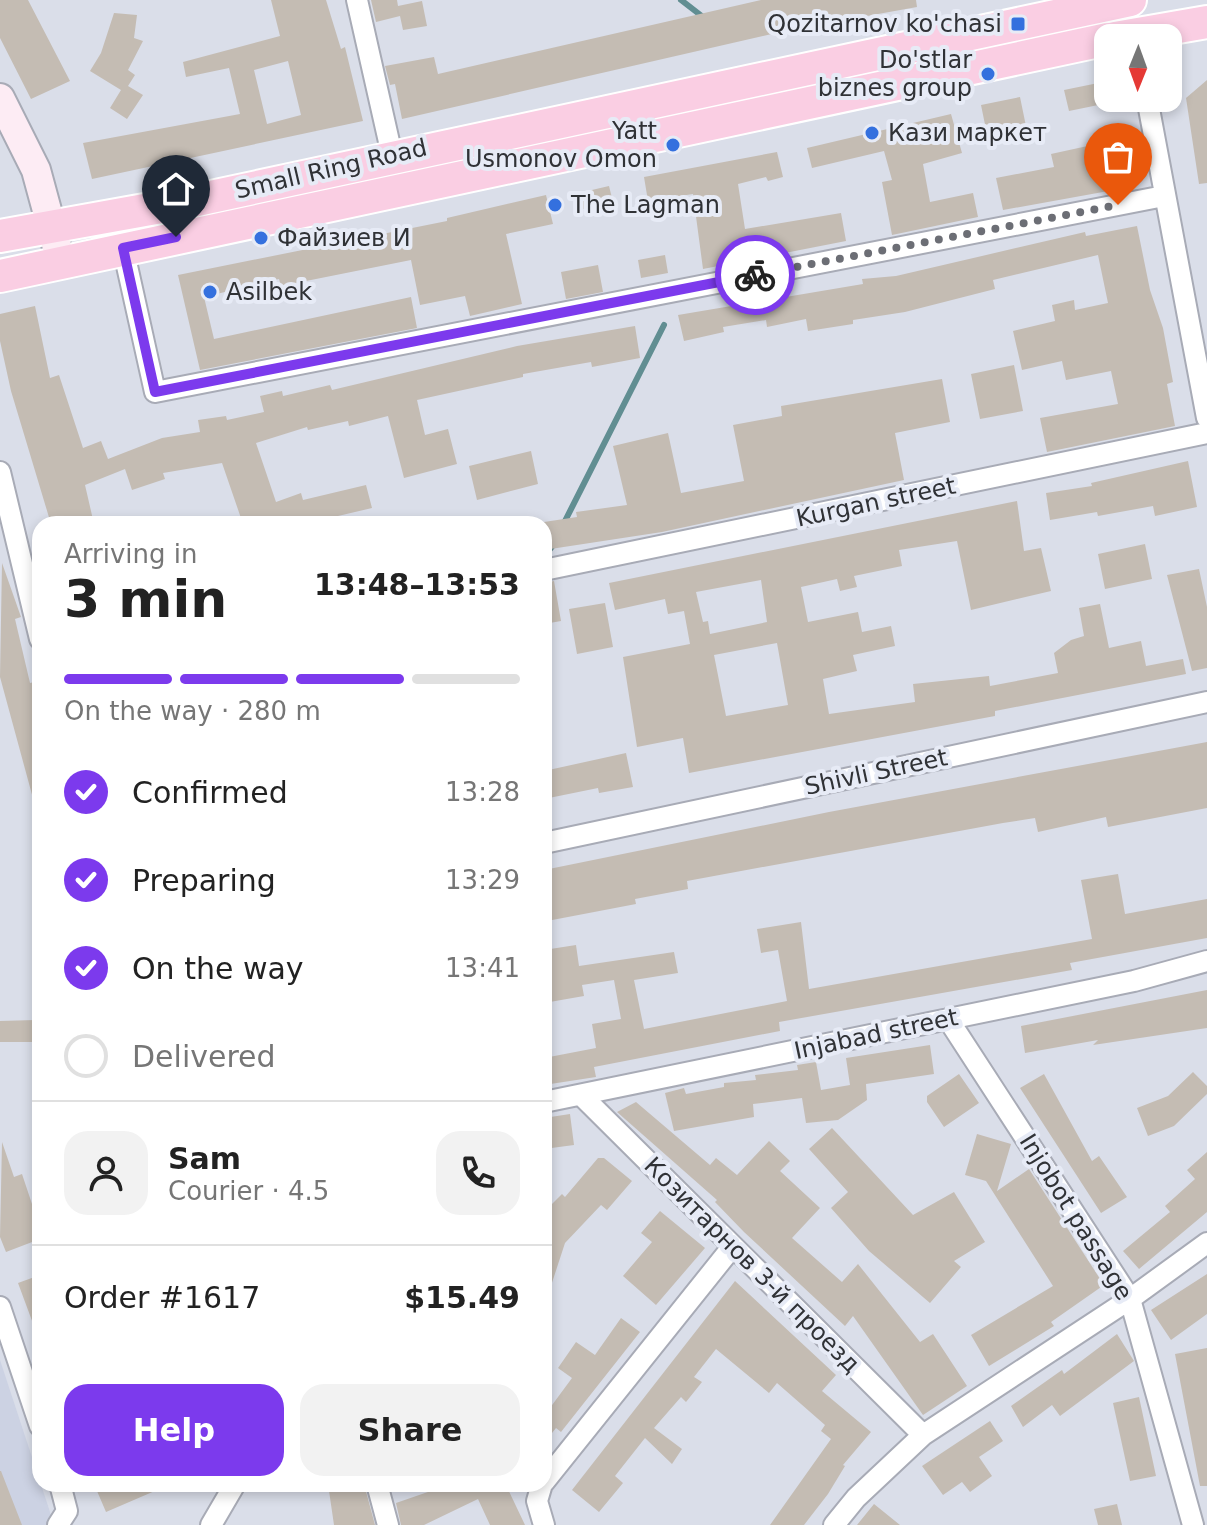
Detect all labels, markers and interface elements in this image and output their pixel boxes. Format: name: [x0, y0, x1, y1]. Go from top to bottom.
place label: Qozitarnov ko'chasi: [767, 10, 1002, 38]
marker: Qozitarnov ko'chasi: [1009, 15, 1027, 33]
north arrow: [1094, 24, 1182, 112]
map controls: [1094, 24, 1182, 112]
place label: Do'stlar biznes group: [818, 46, 972, 102]
marker: Do'stlar biznes group: [979, 65, 997, 83]
place label: Yatt Usmonov Omon: [465, 117, 657, 173]
place label: Кази маркет: [888, 119, 1047, 147]
pin: [1084, 123, 1152, 205]
marker: Кази маркет: [863, 124, 881, 142]
street label: Small Ring Road: [232, 133, 430, 205]
icon: bag: [1096, 135, 1140, 179]
marker: Yatt Usmonov Omon: [664, 136, 682, 154]
pin: [142, 155, 210, 237]
icon: home: [154, 167, 198, 211]
place label: The Lagman: [570, 191, 720, 219]
marker: The Lagman: [546, 196, 564, 214]
place label: Файзиев И: [277, 224, 411, 252]
marker: Файзиев И: [252, 229, 270, 247]
courier: [715, 235, 795, 315]
icon: bike: [733, 253, 777, 297]
place label: Asilbek: [226, 278, 312, 306]
marker: Asilbek: [201, 283, 219, 301]
street label: Kurgan street: [794, 471, 958, 533]
text: Arriving in: [64, 539, 198, 569]
text: 13:48–13:53: [314, 567, 520, 602]
text: 3 min: [64, 569, 227, 629]
text: On the way · 280 m: [64, 696, 321, 726]
street label: Shivli Street: [802, 743, 950, 801]
icon: check: [64, 770, 108, 814]
text: Confirmed: [132, 775, 288, 810]
text: 13:28: [445, 777, 520, 807]
icon: check: [64, 858, 108, 902]
text: Preparing: [132, 863, 276, 898]
text: 13:29: [445, 865, 520, 895]
icon: check: [64, 946, 108, 990]
text: On the way: [132, 951, 304, 986]
text: 13:41: [445, 953, 520, 983]
street label: Injаbаd street: [792, 1003, 960, 1065]
text: Delivered: [132, 1039, 276, 1074]
street label: Injobot passage: [1014, 1129, 1138, 1305]
button: person: [64, 1131, 148, 1215]
button: phone: [436, 1131, 520, 1215]
text: Sam: [168, 1141, 241, 1176]
street label: Козитарнов 3-й проезд: [638, 1151, 866, 1379]
text: Courier · 4.5: [168, 1176, 329, 1206]
text: Order #1617: [64, 1280, 260, 1315]
text: $15.49: [404, 1280, 520, 1315]
button: Help: [64, 1384, 284, 1476]
button: Share: [300, 1384, 520, 1476]

